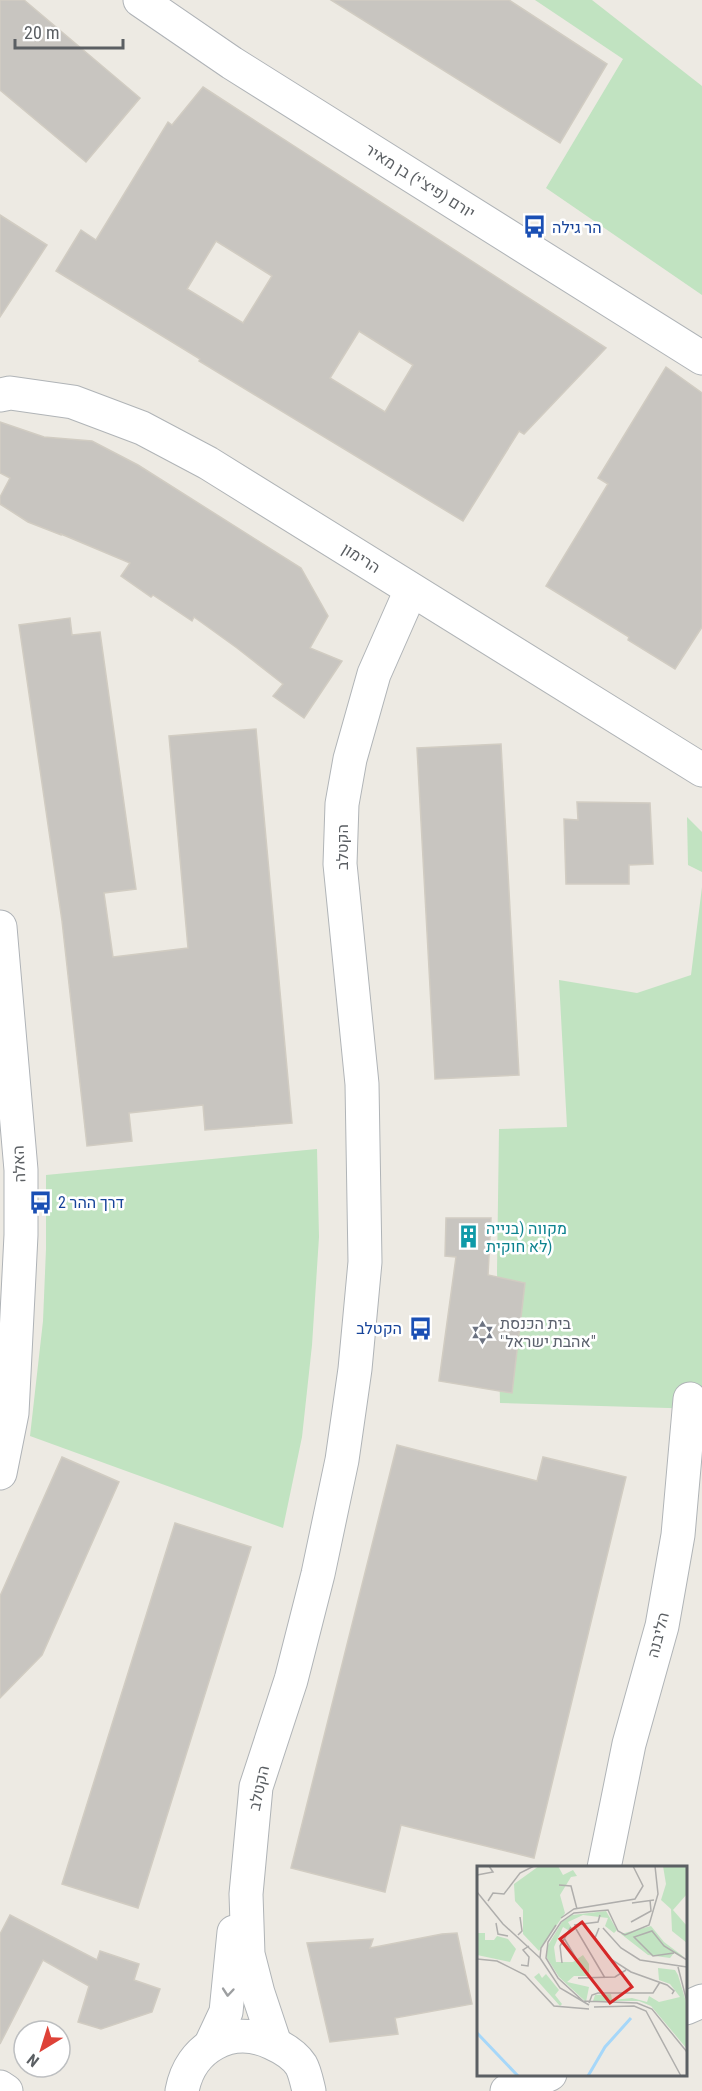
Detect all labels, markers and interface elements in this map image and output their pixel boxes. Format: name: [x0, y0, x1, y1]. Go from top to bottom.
scale bar: [15, 12, 123, 50]
text: 20 m: [24, 22, 59, 43]
street label: יורם (פיצ'י) בן מאיר: [362, 140, 478, 222]
bus stop icon: הר גילה: [521, 214, 547, 240]
place label: הר גילה: [552, 218, 602, 237]
street label: הרימון: [338, 539, 384, 577]
street label: הקטלב: [333, 824, 352, 870]
street label: האלה: [9, 1145, 29, 1183]
bus stop icon: דרך ההר 2: [27, 1189, 53, 1215]
place label: דרך ההר 2: [58, 1193, 124, 1212]
place label: מקווה (בנייה לא חוקית): [486, 1219, 567, 1256]
building icon: מקווה (בנייה לא חוקית): [455, 1224, 481, 1250]
place label: בית הכנסת "אהבת ישראל": [500, 1314, 596, 1351]
bus stop icon: הקטלב: [407, 1315, 433, 1341]
place label: הקטלב: [356, 1319, 402, 1338]
synagogue icon: בית הכנסת "אהבת ישראל": [469, 1319, 495, 1345]
street label: הליבנה: [643, 1610, 673, 1660]
street label: הקטלב: [245, 1764, 273, 1812]
inset map: [477, 1866, 687, 2076]
one-way arrow: [222, 1987, 235, 1996]
north arrow: [12, 2019, 72, 2079]
text: N: [23, 2050, 43, 2071]

